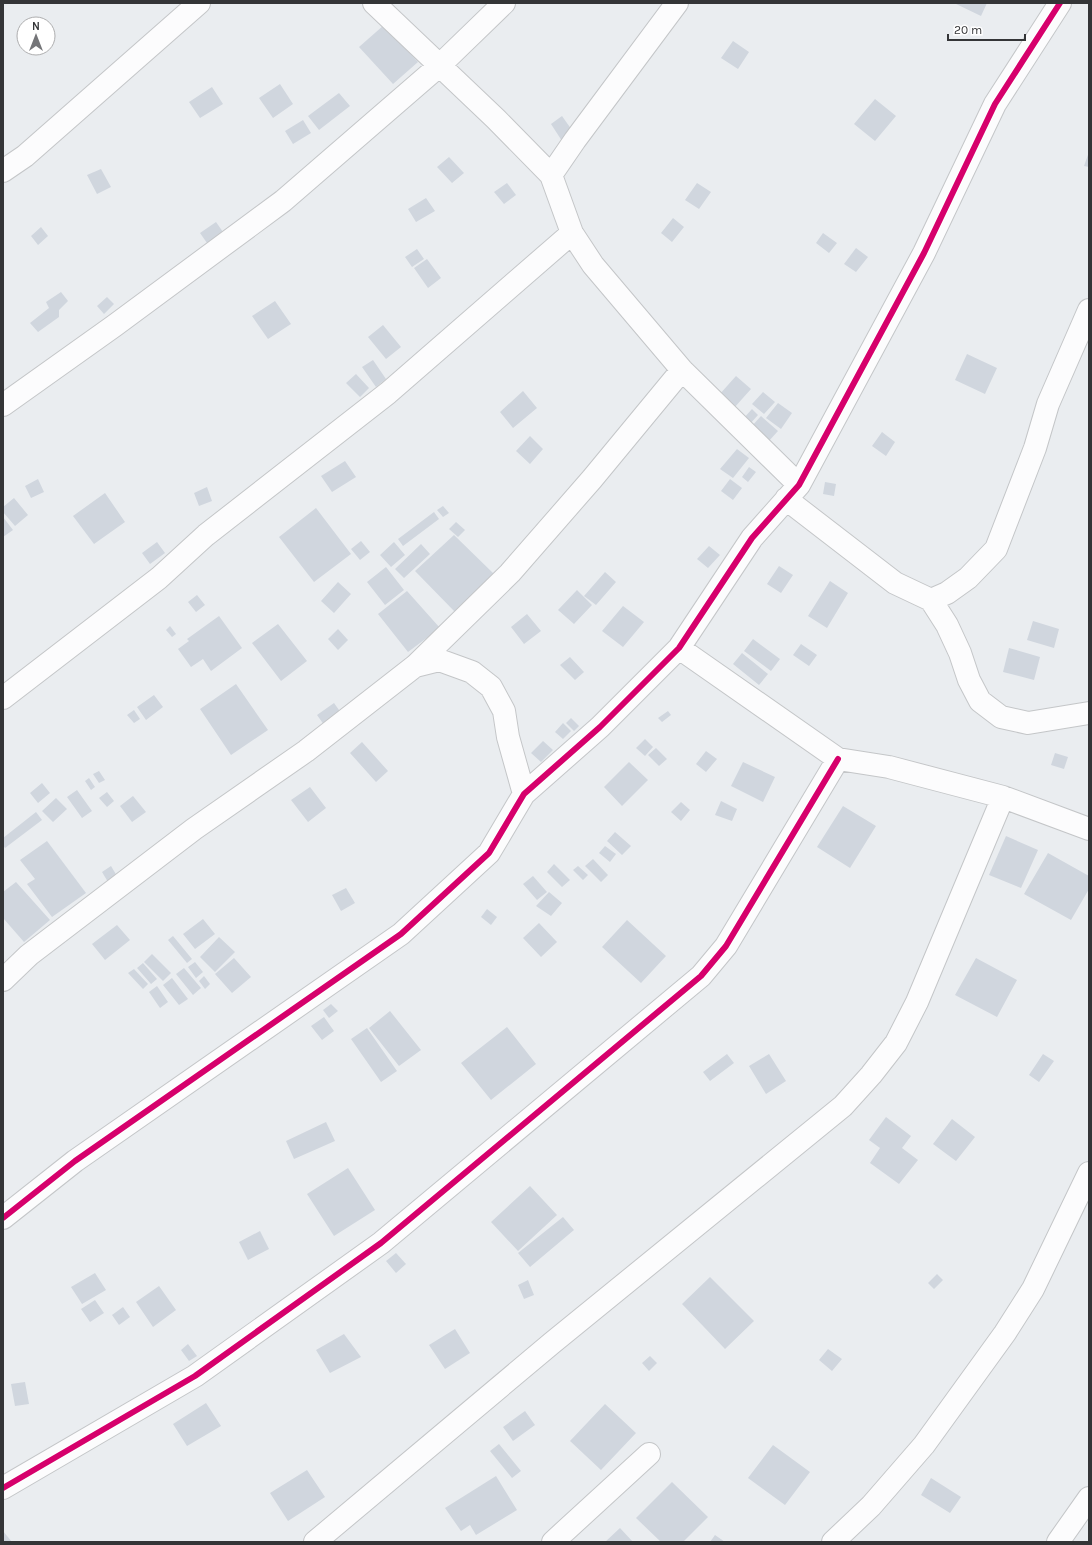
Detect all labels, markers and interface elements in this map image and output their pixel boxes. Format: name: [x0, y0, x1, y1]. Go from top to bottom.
north arrow: [16, 16, 56, 56]
scale bar: [948, 16, 1025, 42]
text: N: [32, 20, 40, 33]
text: 20 m: [954, 23, 982, 37]

